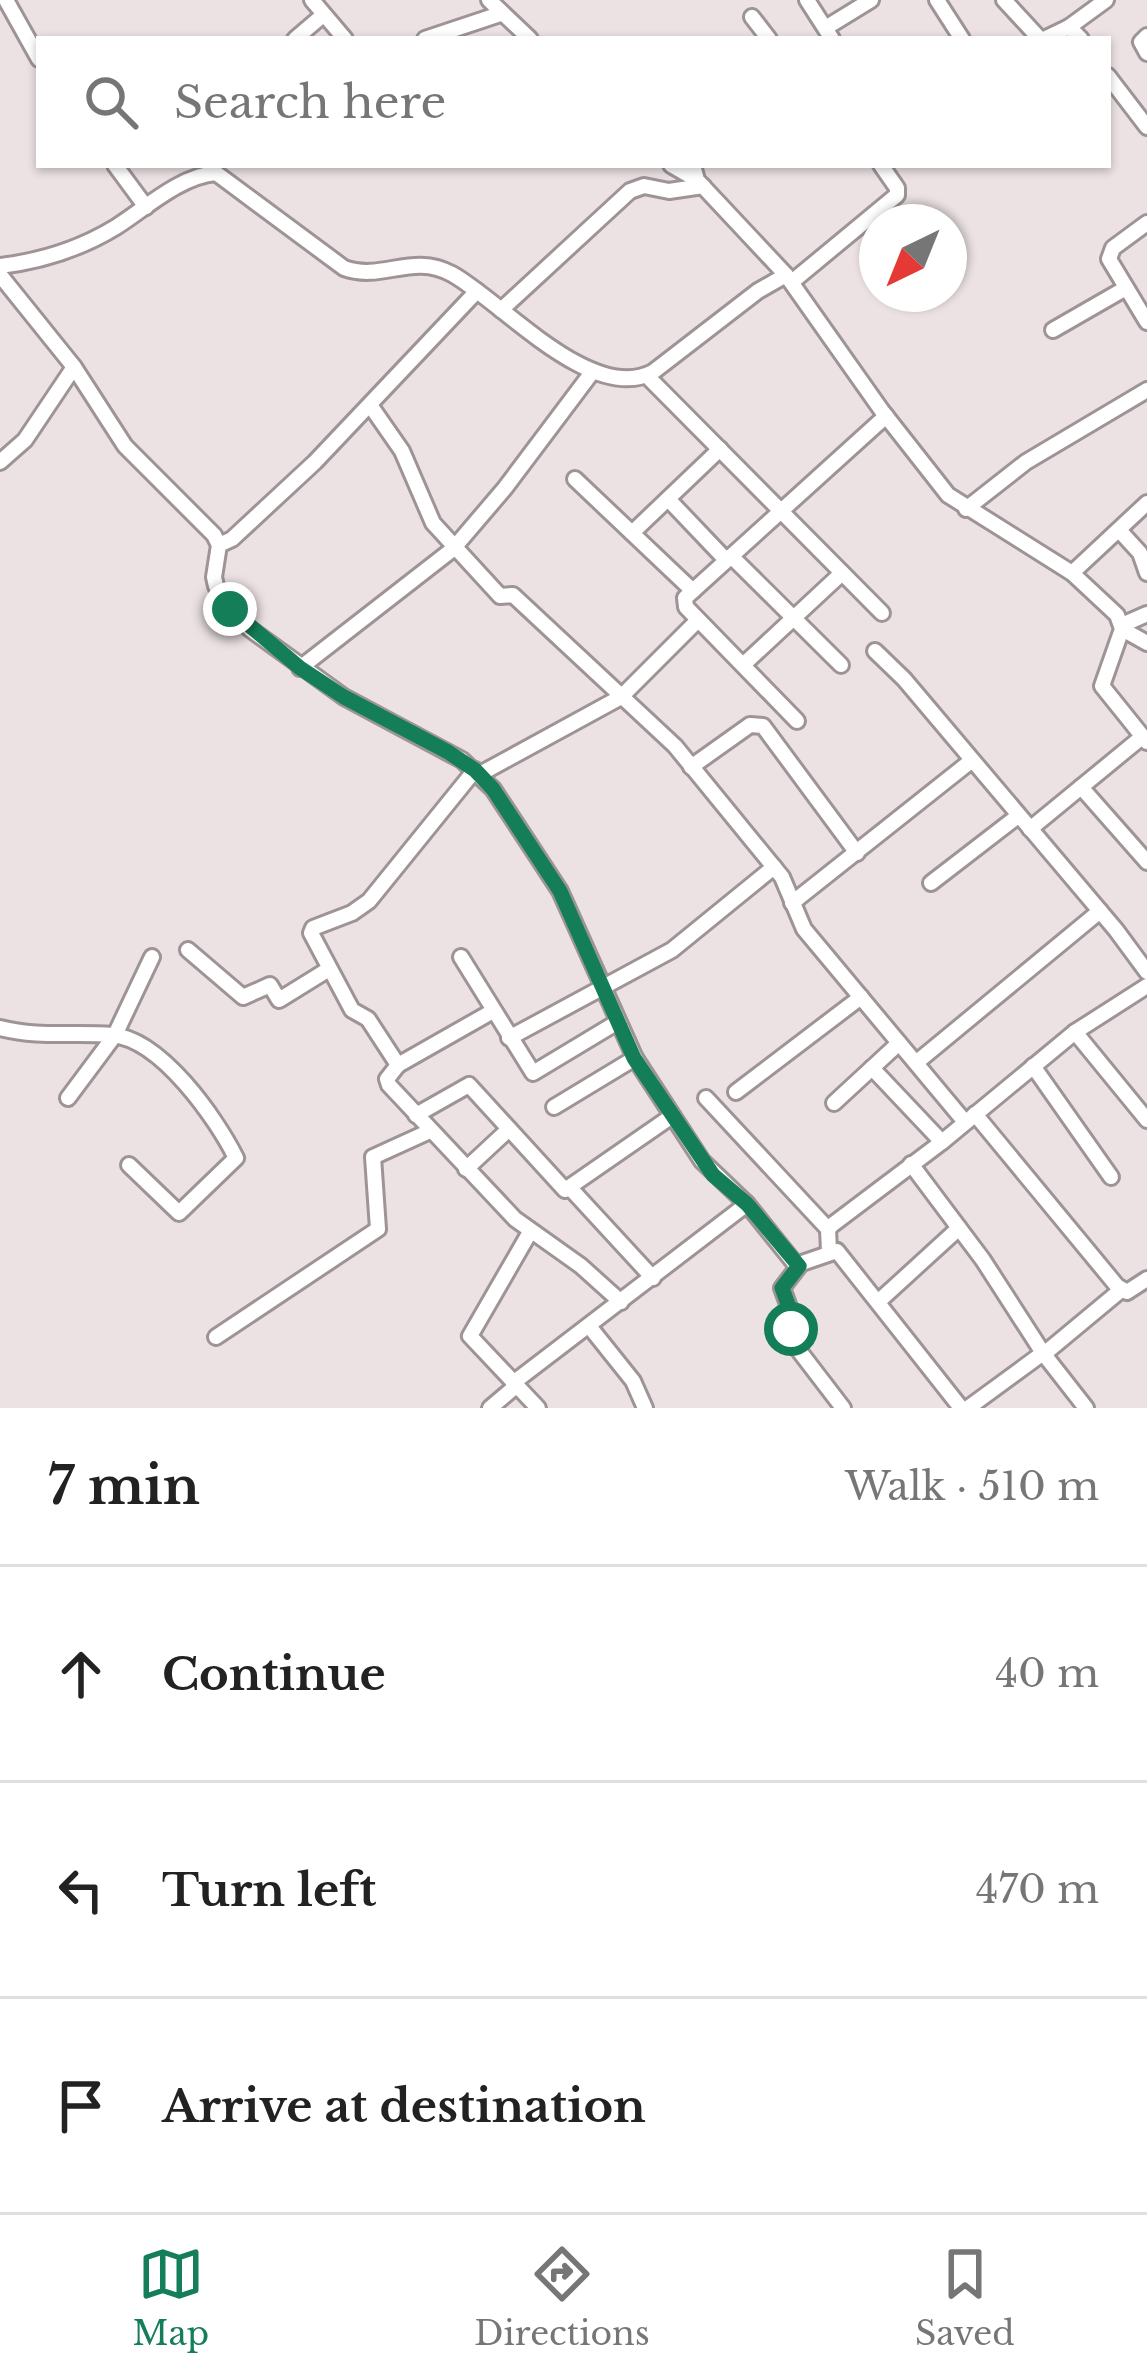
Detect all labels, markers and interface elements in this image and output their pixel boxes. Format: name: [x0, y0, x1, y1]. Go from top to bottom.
search box: [36, 36, 1111, 168]
icon: search: [78, 69, 144, 135]
text: Search here: [174, 74, 446, 130]
north arrow: [859, 204, 967, 312]
route end: [203, 582, 257, 636]
route start: [764, 1302, 818, 1356]
text: 7 min: [48, 1455, 200, 1518]
text: Walk · 510 m: [845, 1462, 1099, 1511]
icon: ahead: [48, 1641, 114, 1707]
text: Continue: [162, 1646, 386, 1702]
text: 40 m: [995, 1649, 1099, 1698]
icon: left: [48, 1857, 114, 1923]
text: Turn left: [162, 1862, 376, 1918]
text: 470 m: [976, 1865, 1099, 1914]
icon: arrive: [48, 2073, 114, 2139]
text: Arrive at destination: [162, 2078, 646, 2134]
tab: Map: [133, 2241, 209, 2354]
tab: Directions: [474, 2241, 650, 2354]
tab: Saved: [915, 2241, 1014, 2354]

